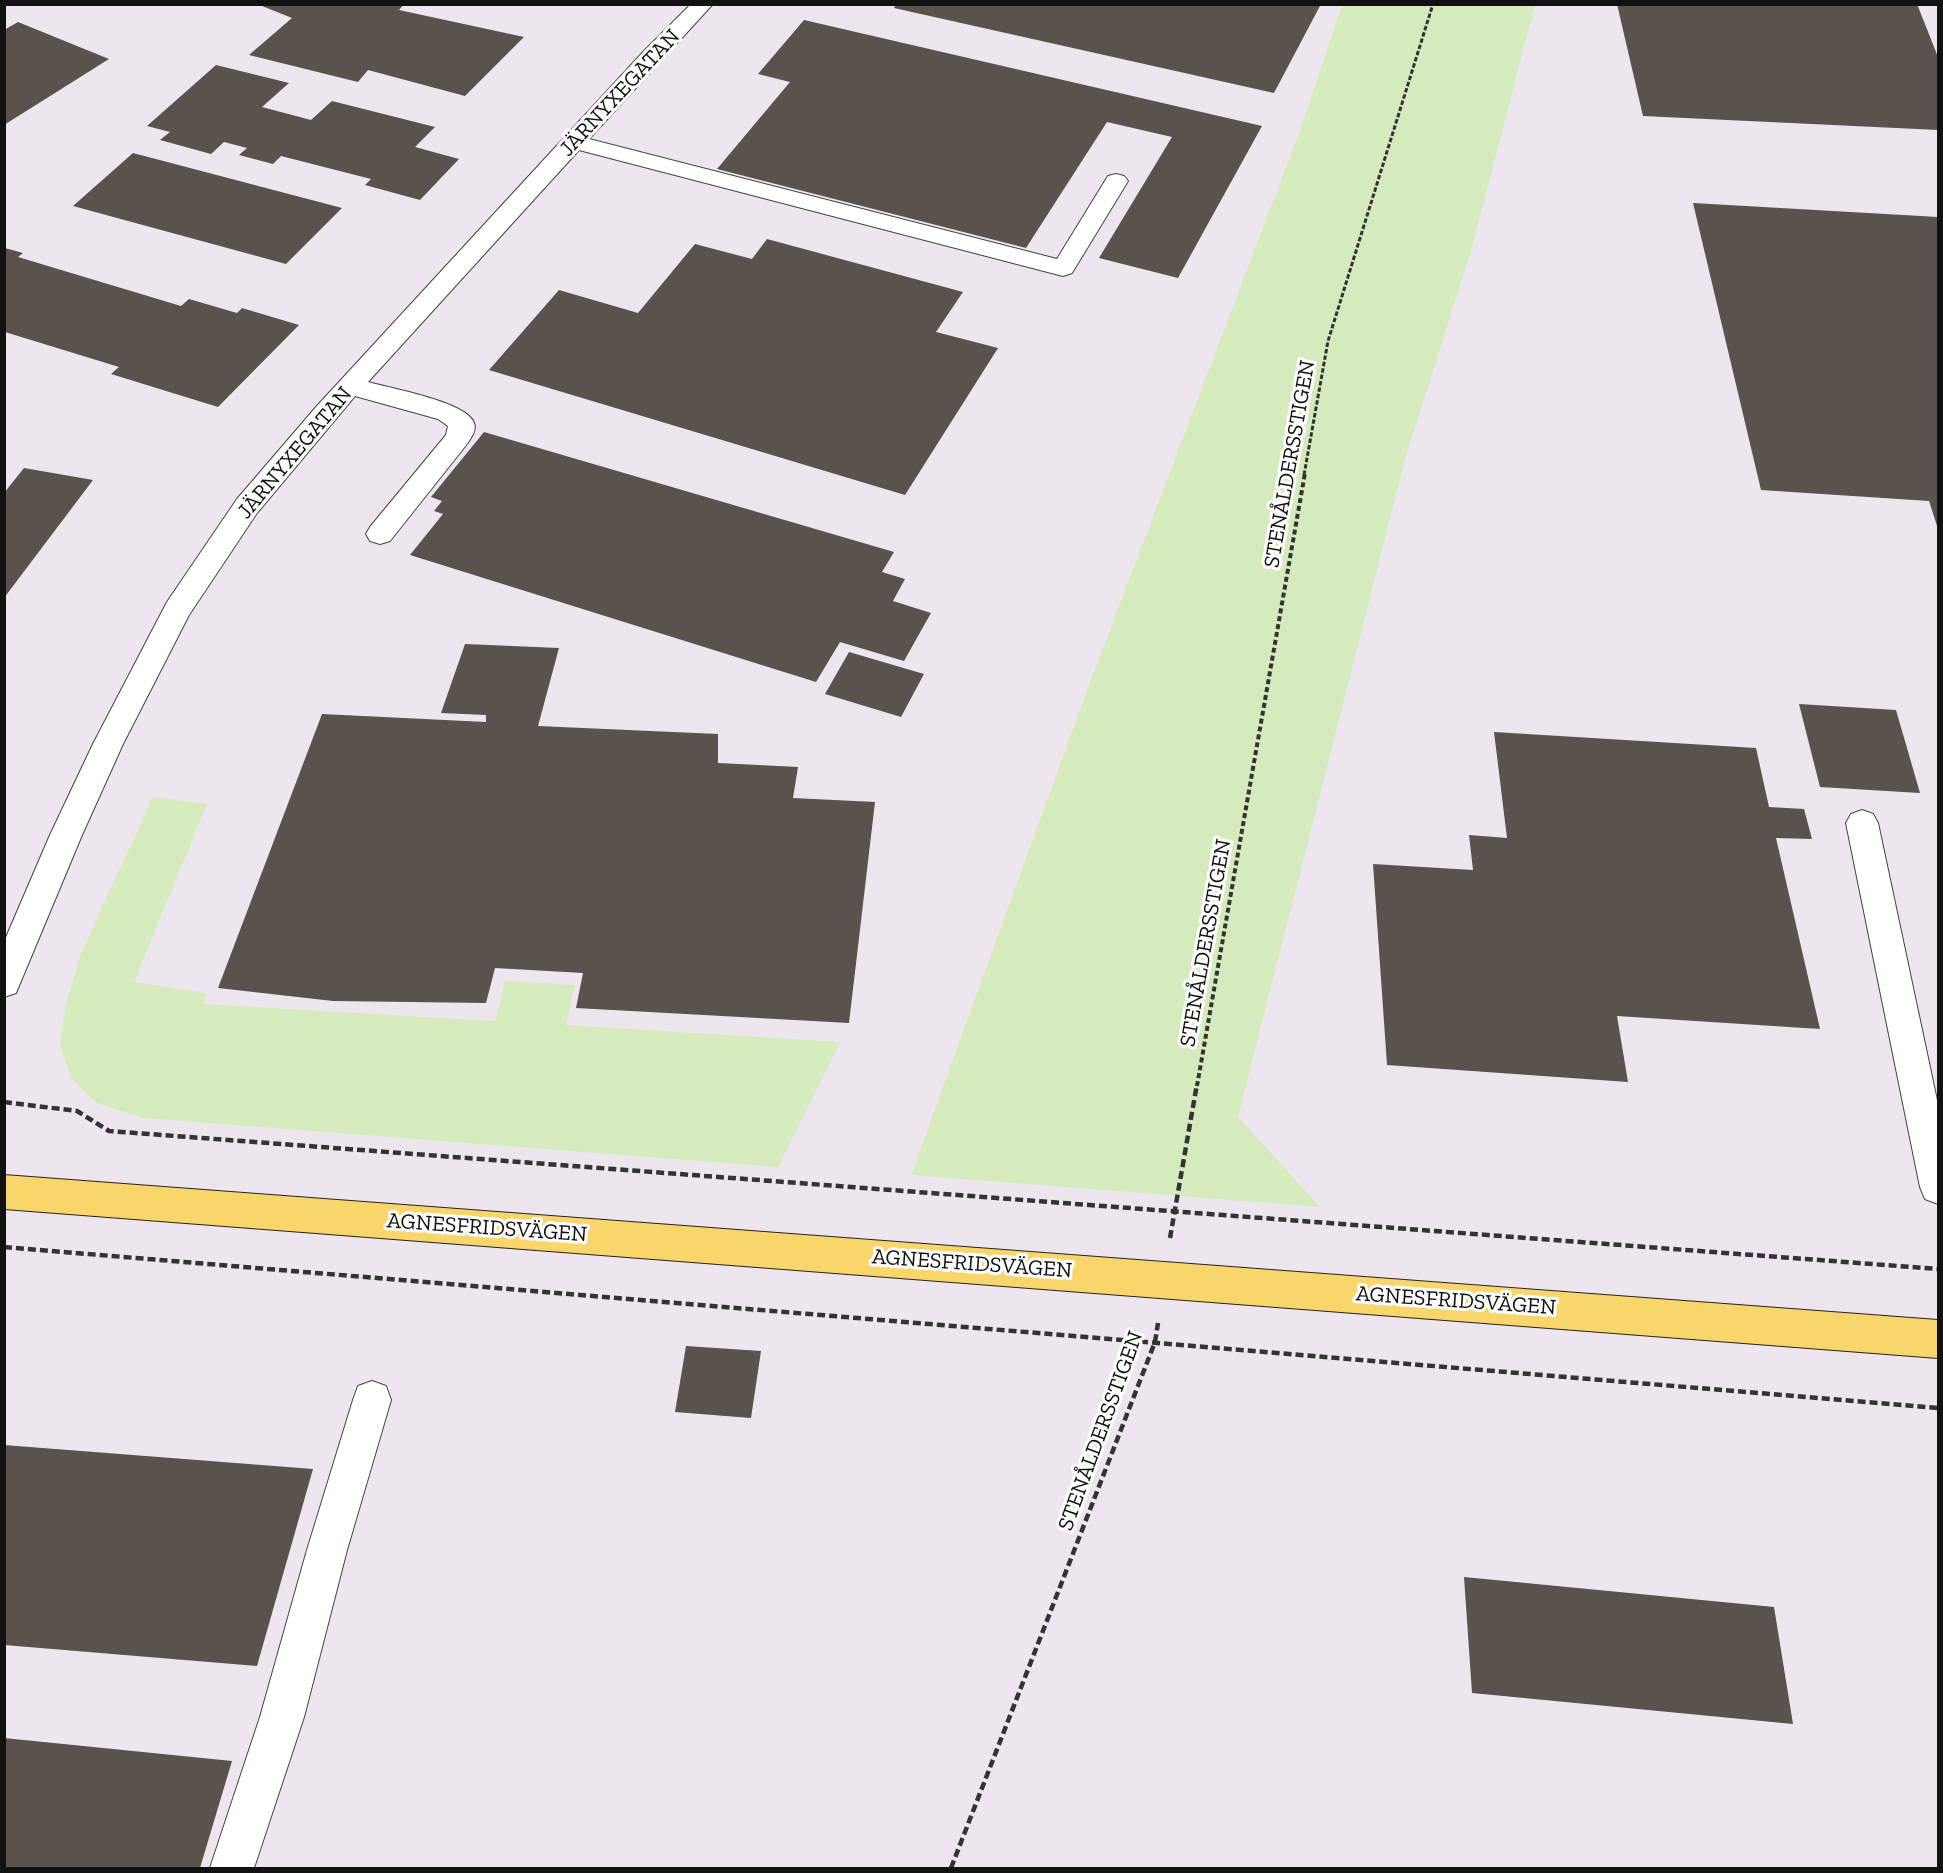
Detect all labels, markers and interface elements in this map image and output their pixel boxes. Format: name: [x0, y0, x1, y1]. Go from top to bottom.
street label: JÄRNYXEGATAN: [554, 24, 686, 162]
street label: STENÅLDERSSTIGEN: [1259, 358, 1321, 570]
street label: JÄRNYXEGATAN: [232, 381, 358, 525]
street label: STENÅLDERSSTIGEN: [1175, 837, 1237, 1049]
street label: AGNESFRIDSVÄGEN: [386, 1208, 588, 1248]
street label: AGNESFRIDSVÄGEN: [871, 1244, 1073, 1284]
street label: AGNESFRIDSVÄGEN: [1355, 1281, 1557, 1321]
street label: STENÅLDERSSTIGEN: [1053, 1328, 1149, 1534]

